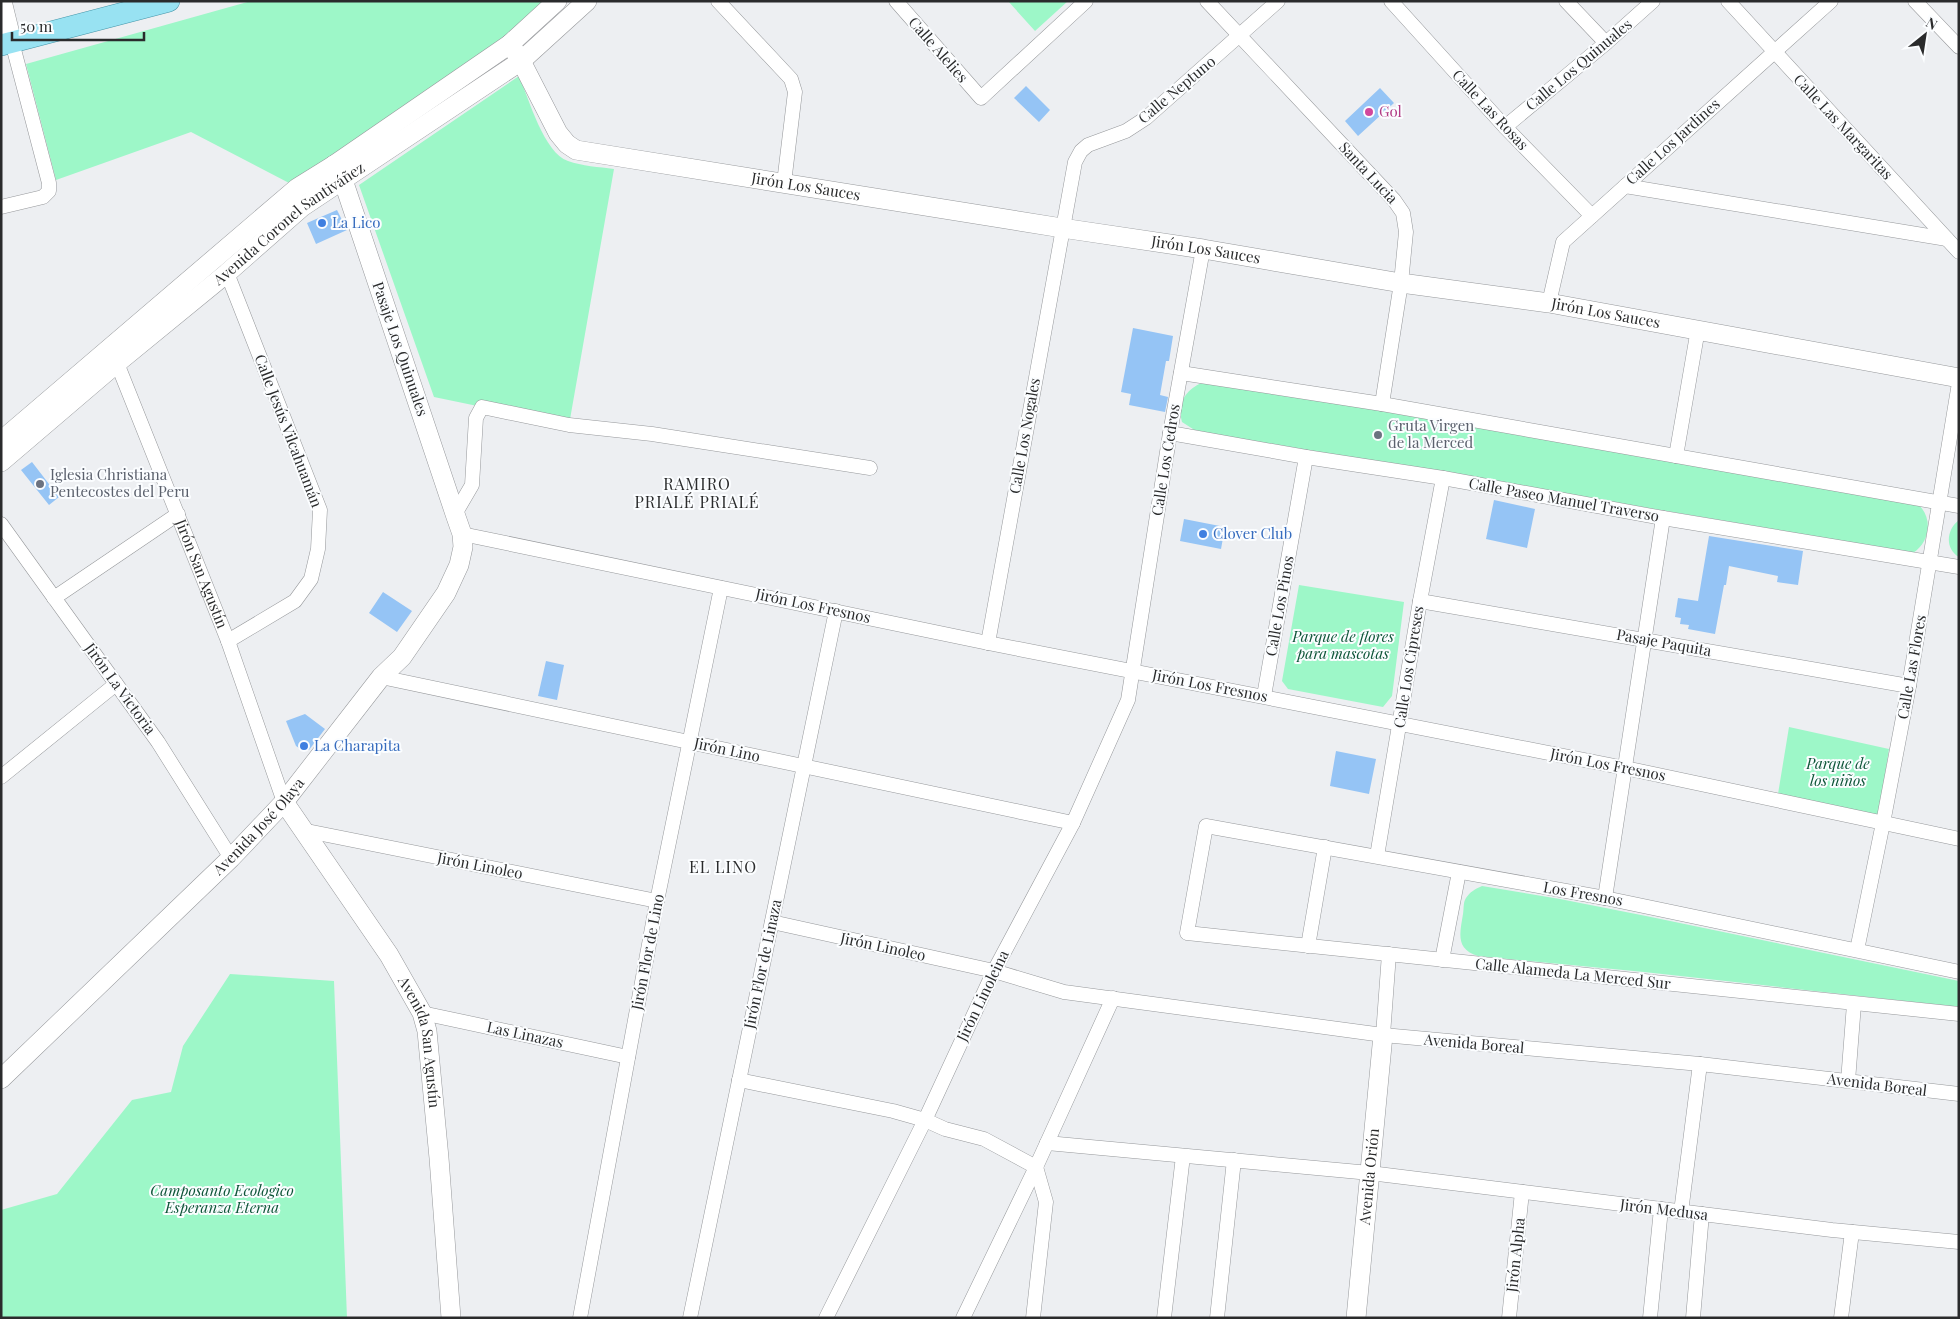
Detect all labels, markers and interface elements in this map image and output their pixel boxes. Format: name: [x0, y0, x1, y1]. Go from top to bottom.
scale bar: [12, 10, 145, 42]
north arrow: [1900, 10, 1950, 60]
street label: Calle Alelies: [905, 12, 973, 87]
text: N: [1923, 13, 1941, 34]
street label: Calle Los Quinuales: [1521, 14, 1636, 115]
text: 50 m: [20, 16, 53, 36]
street label: Calle Neptuno: [1133, 51, 1219, 128]
street label: Calle Las Rosas: [1448, 65, 1533, 154]
street label: Calle Las Margaritas: [1790, 69, 1898, 183]
street label: Calle Los Jardines: [1621, 94, 1724, 189]
place label: Gol: [1379, 101, 1402, 121]
marker: Gol: [1363, 106, 1375, 118]
street label: Santa Lucia: [1335, 137, 1403, 208]
street label: Avenida Coronel Santiváñez: [208, 157, 368, 290]
street label: Jirón Los Sauces: [749, 167, 862, 204]
place label: La Lico: [332, 212, 381, 232]
marker: La Lico: [316, 217, 328, 229]
street label: Jirón Los Sauces: [1149, 230, 1262, 268]
street label: Pasaje Los Quinuales: [369, 279, 433, 419]
street label: Jirón Los Sauces: [1549, 292, 1662, 332]
street label: Calle Jesús Vilcahuamán: [251, 351, 327, 510]
street label: Calle Los Nogales: [1004, 376, 1044, 495]
street label: Calle Los Cedros: [1146, 402, 1184, 517]
place label: Gruta Virgen de la Merced: [1388, 415, 1474, 452]
marker: Gruta Virgen de la Merced: [1372, 429, 1384, 441]
place label: Iglesia Christiana Pentecostes del Peru: [50, 464, 190, 501]
street label: Calle Paseo Manuel Traverso: [1467, 472, 1661, 526]
district label: RAMIRO PRIALÉ PRIALÉ: [634, 473, 760, 512]
marker: Iglesia Christiana Pentecostes del Peru: [34, 478, 46, 490]
street label: Jirón San Agustín: [171, 515, 233, 631]
place label: Clover Club: [1213, 523, 1292, 543]
marker: Clover Club: [1197, 528, 1209, 540]
street label: Calle Los Pinos: [1260, 554, 1298, 658]
street label: Jirón Los Fresnos: [753, 583, 873, 627]
street label: Calle Los Cipreses: [1388, 604, 1428, 729]
street label: Calle Las Flores: [1892, 613, 1930, 721]
street label: Pasaje Paquita: [1615, 624, 1714, 660]
park label: Parque de flores para mascotas: [1291, 626, 1394, 663]
street label: Jirón La Victoria: [80, 638, 161, 739]
street label: Jirón Los Fresnos: [1150, 664, 1270, 706]
street label: Jirón Lino: [691, 732, 762, 766]
place label: La Charapita: [314, 735, 401, 755]
marker: La Charapita: [298, 740, 310, 752]
street label: Jirón Los Fresnos: [1548, 743, 1668, 785]
park label: Parque de los niños: [1805, 753, 1870, 790]
street label: Avenida José Olaya: [208, 773, 309, 880]
street label: Jirón Linoleo: [435, 847, 525, 883]
district label: EL LINO: [689, 856, 757, 877]
street label: Los Fresnos: [1542, 876, 1625, 910]
street label: Jirón Flor de Lino: [626, 892, 668, 1013]
street label: Jirón Flor de Linaza: [738, 897, 786, 1031]
street label: Jirón Linoleo: [838, 927, 928, 965]
street label: Jirón Linoleina: [951, 946, 1013, 1045]
street label: Calle Alameda La Merced Sur: [1474, 953, 1672, 993]
street label: Avenida San Agustín: [394, 971, 445, 1109]
street label: Las Linazas: [485, 1016, 565, 1052]
street label: Avenida Boreal: [1422, 1029, 1525, 1057]
street label: Avenida Boreal: [1825, 1068, 1928, 1100]
street label: Avenida Orión: [1354, 1127, 1383, 1227]
park label: Camposanto Ecologico Esperanza Eterna: [150, 1180, 294, 1217]
street label: Jirón Medusa: [1618, 1194, 1710, 1224]
street label: Jirón Alpha: [1501, 1216, 1529, 1294]

